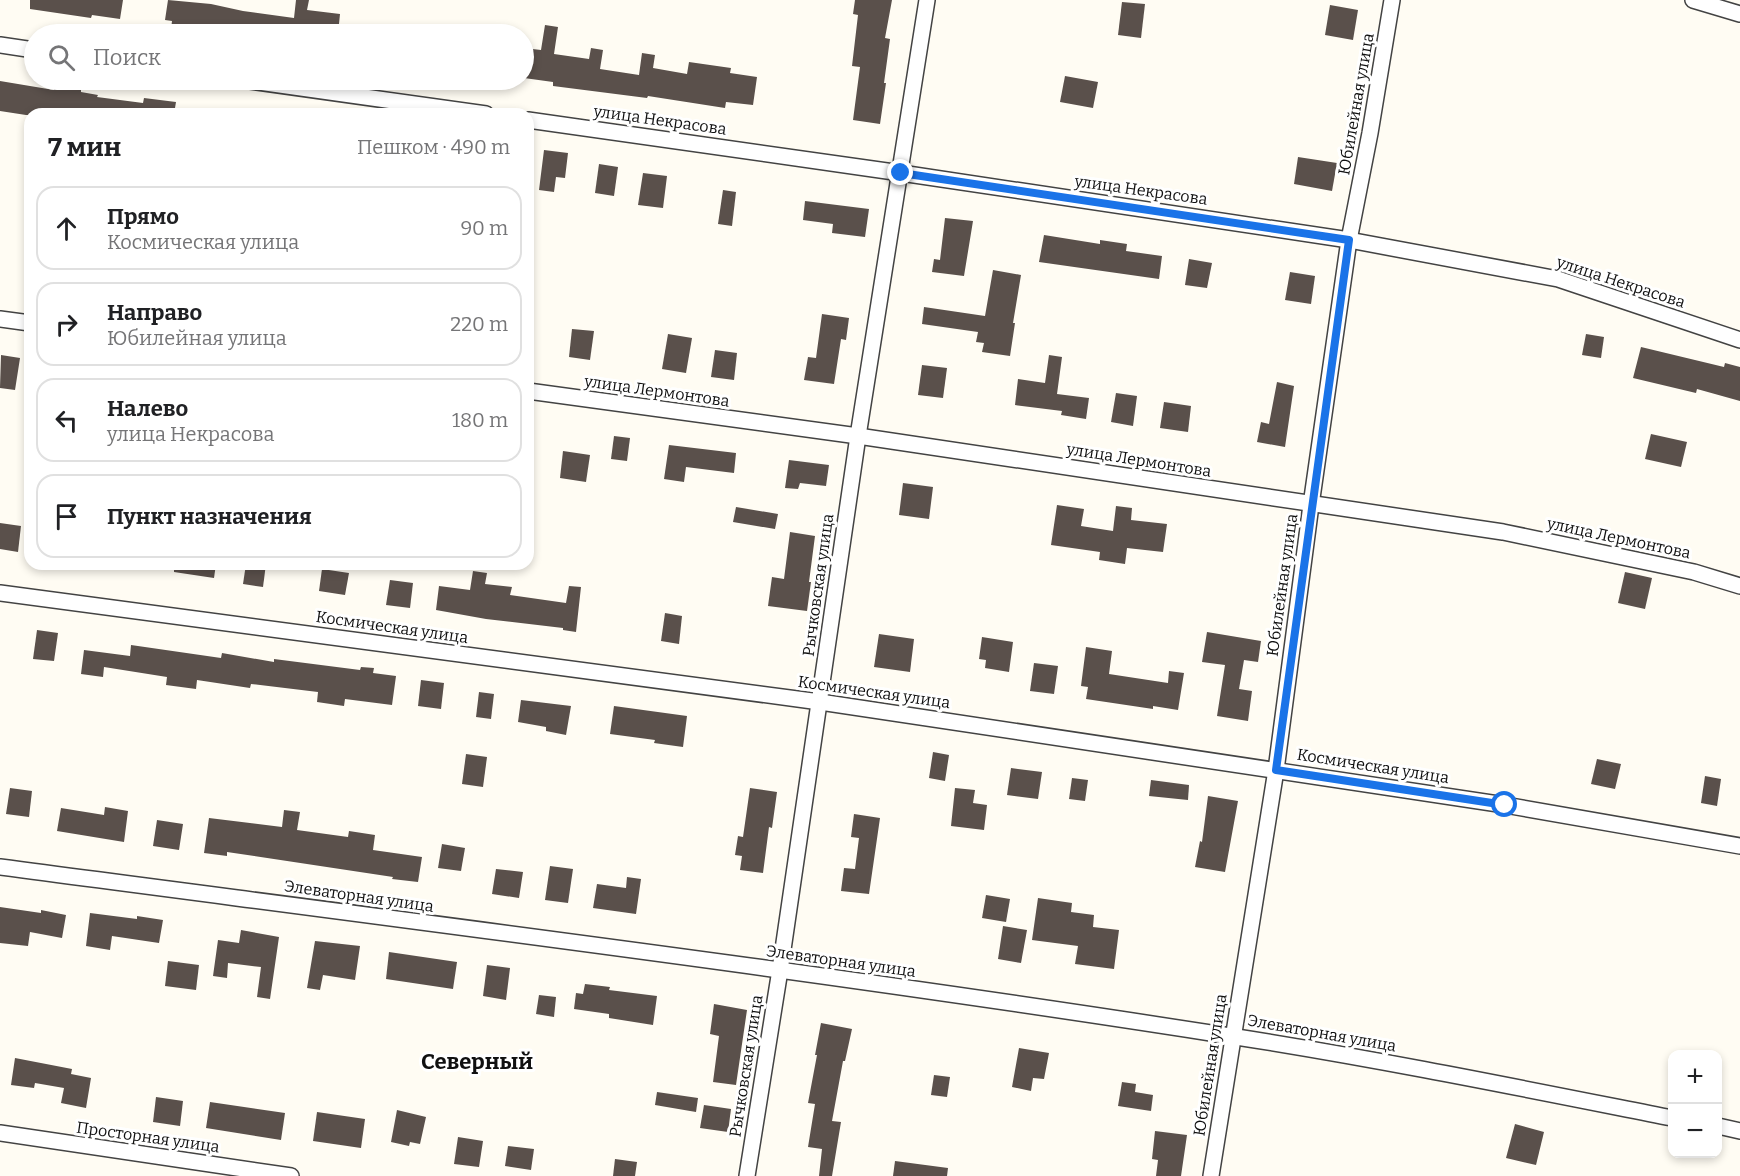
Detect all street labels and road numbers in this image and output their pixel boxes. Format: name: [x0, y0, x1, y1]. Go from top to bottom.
street label: Юбилейная улица: [1334, 31, 1378, 176]
street label: улица Некрасова: [591, 101, 728, 139]
street label: улица Некрасова: [1072, 171, 1209, 209]
street label: улица Некрасова: [1553, 252, 1688, 312]
street label: улица Лермонтова: [582, 371, 731, 411]
street label: улица Лермонтова: [1064, 439, 1213, 481]
street label: Рычковская улица: [799, 512, 837, 657]
street label: Юбилейная улица: [1263, 512, 1301, 657]
street label: улица Лермонтова: [1545, 513, 1693, 563]
street label: Космическая улица: [315, 607, 470, 647]
street label: Космическая улица: [797, 672, 952, 712]
street label: Космическая улица: [1296, 745, 1451, 787]
street label: Элеваторная улица: [283, 876, 435, 916]
street label: Элеваторная улица: [765, 941, 917, 981]
street label: Юбилейная улица: [1189, 992, 1231, 1137]
street label: Рычковская улица: [725, 993, 767, 1138]
street label: Элеваторная улица: [1246, 1011, 1398, 1055]
street label: Просторная улица: [75, 1118, 221, 1156]

